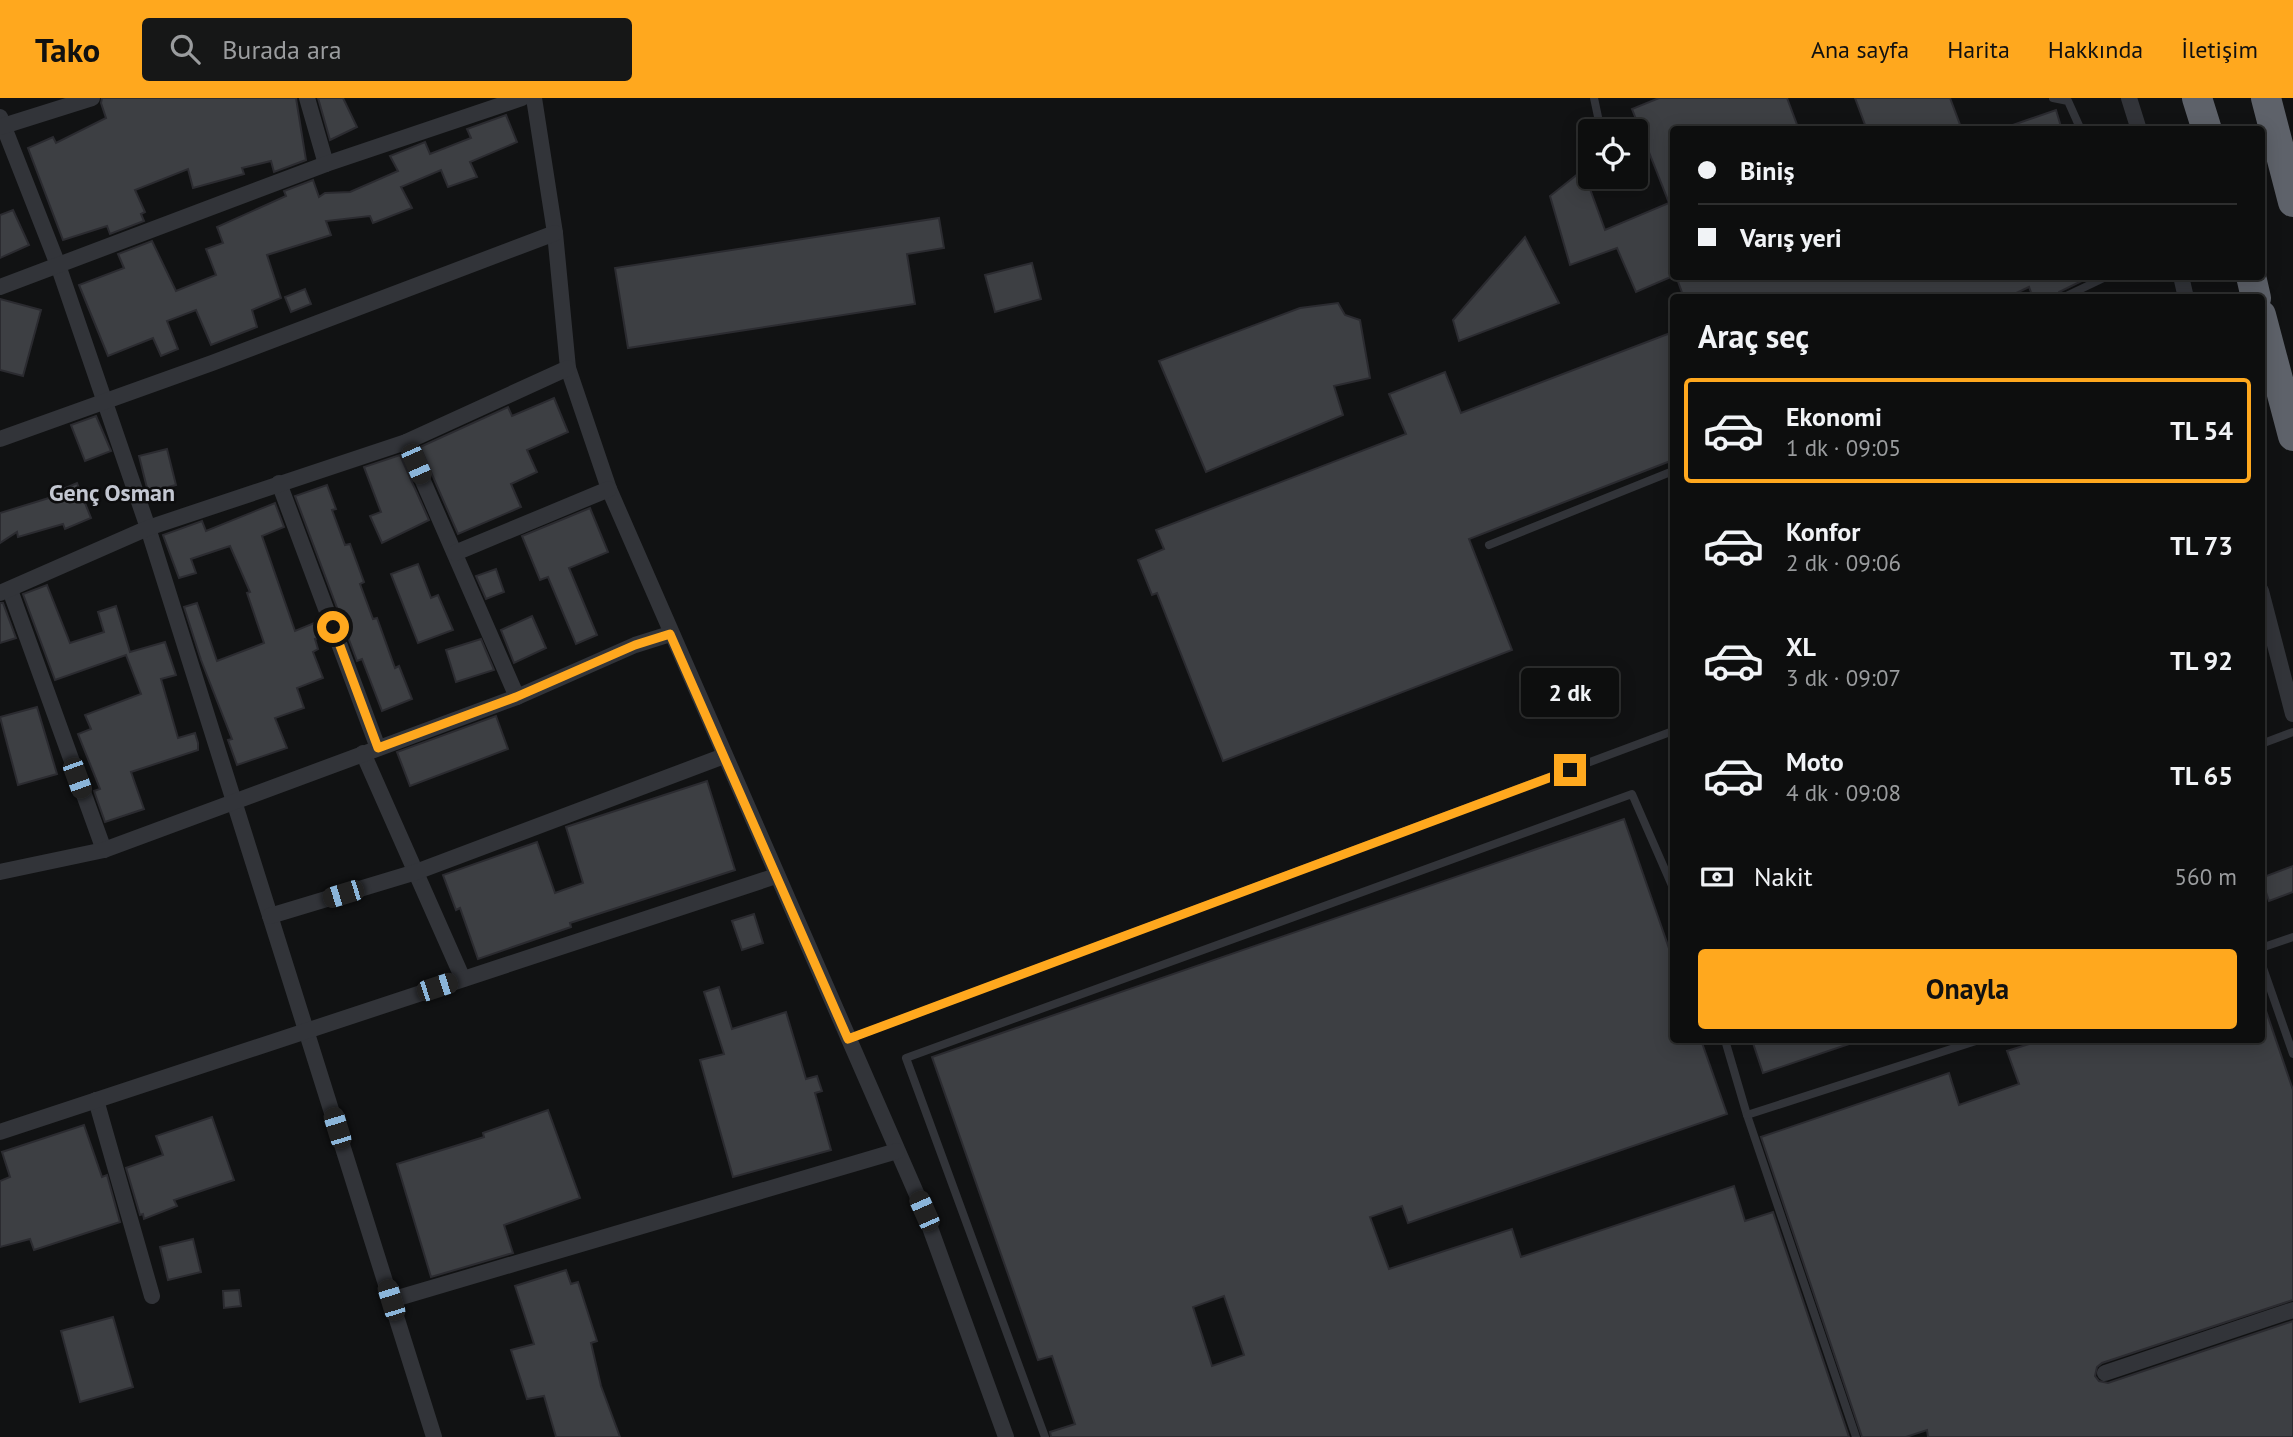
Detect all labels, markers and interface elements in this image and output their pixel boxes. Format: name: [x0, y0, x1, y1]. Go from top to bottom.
search box: [142, 18, 632, 81]
text: Tako: [35, 28, 100, 71]
icon: search: [166, 30, 204, 68]
text: Burada ara: [222, 33, 342, 66]
text: Ana sayfa: [1811, 34, 1909, 65]
text: Harita: [1947, 34, 2010, 65]
text: Hakkında: [2048, 34, 2143, 65]
text: İletişim: [2181, 34, 2258, 65]
map controls: [1578, 119, 1648, 189]
button: locate: [1578, 119, 1648, 189]
text: Biniş: [1740, 154, 1795, 187]
text: Varış yeri: [1740, 221, 1842, 254]
text: Araç seç: [1698, 315, 1809, 357]
icon: car: [1702, 399, 1765, 462]
text: Ekonomi: [1786, 400, 1882, 433]
text: TL 54: [2170, 414, 2233, 447]
text: 1 dk · 09:05: [1786, 433, 1901, 462]
car: [398, 441, 435, 487]
district label: Genç Osman: [49, 477, 175, 508]
icon: car: [1702, 514, 1765, 577]
text: Konfor: [1786, 515, 1860, 548]
text: TL 73: [2170, 529, 2233, 562]
text: 2 dk · 09:06: [1786, 548, 1901, 577]
route start: [317, 611, 349, 643]
icon: car: [1702, 629, 1765, 692]
text: XL: [1786, 630, 1816, 663]
text: TL 92: [2170, 644, 2233, 677]
text: 3 dk · 09:07: [1786, 663, 1901, 692]
callout: 2 dk: [1521, 668, 1619, 718]
text: 2 dk: [1549, 678, 1591, 707]
icon: car: [1702, 744, 1765, 807]
text: Moto: [1786, 745, 1844, 778]
route end: [1554, 754, 1586, 786]
car: [60, 755, 95, 801]
text: TL 65: [2170, 759, 2233, 792]
text: 4 dk · 09:08: [1786, 778, 1901, 807]
icon: cash: [1698, 858, 1736, 896]
text: Nakit: [1754, 860, 1813, 893]
text: 560 m: [2175, 862, 2237, 891]
car: [320, 878, 367, 910]
button: Onayla: [1698, 949, 2237, 1029]
car: [414, 971, 461, 1003]
car: [321, 1105, 354, 1151]
car: [906, 1188, 943, 1234]
car: [375, 1277, 408, 1323]

